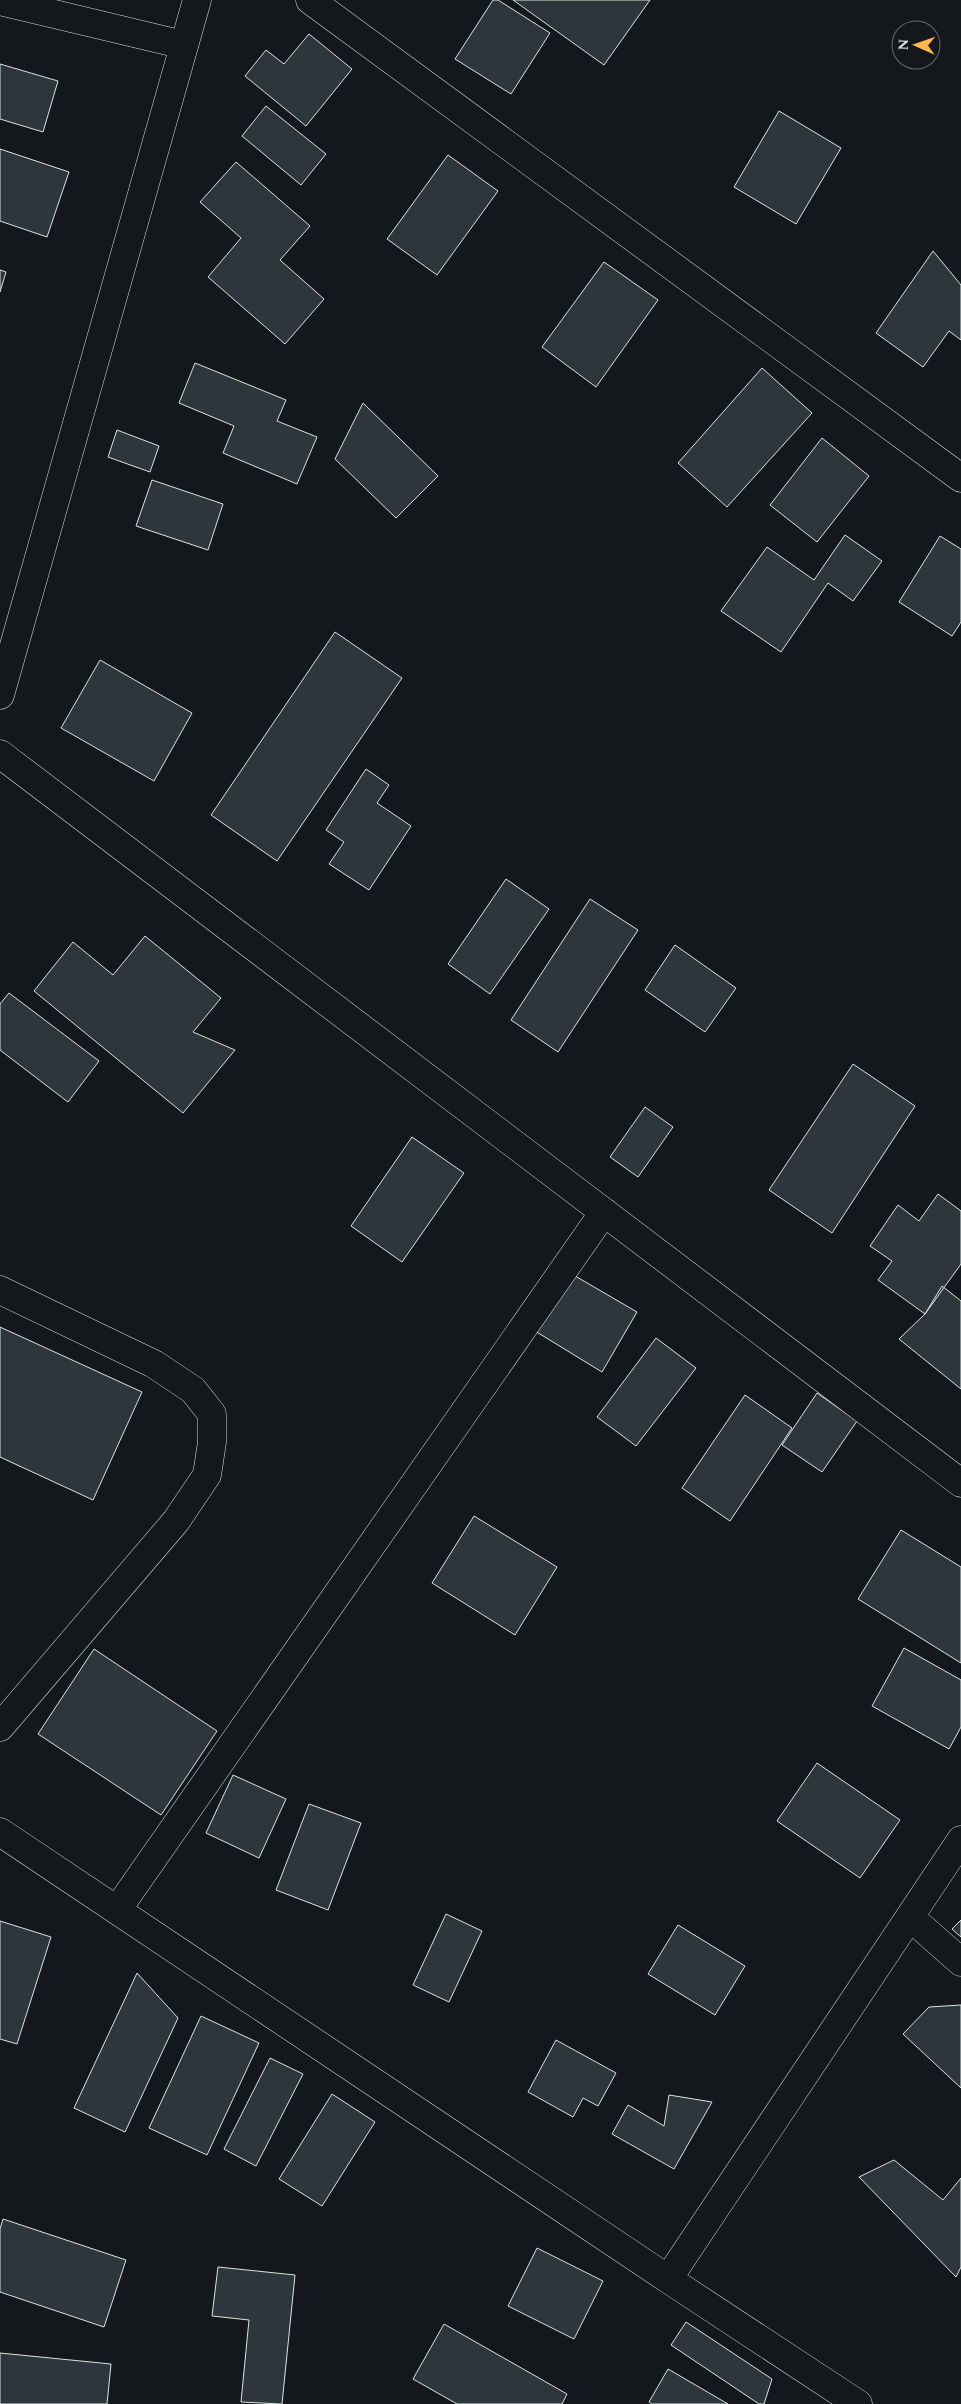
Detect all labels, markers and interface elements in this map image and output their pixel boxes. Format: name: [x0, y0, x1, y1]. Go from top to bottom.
north arrow: [891, 20, 941, 70]
text: N: [893, 38, 914, 51]

